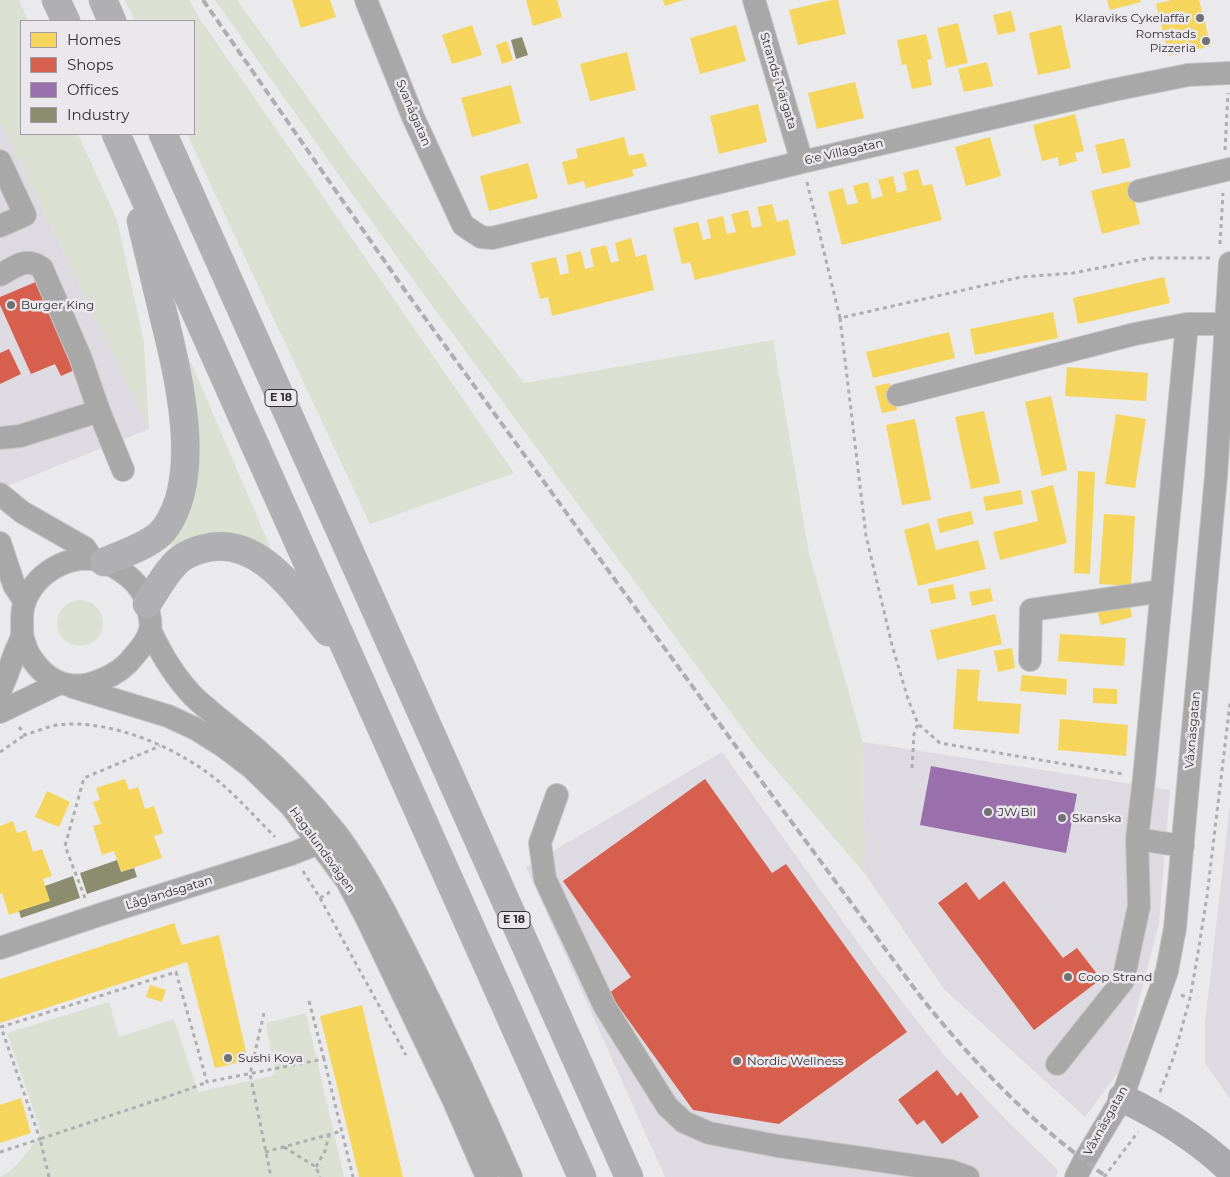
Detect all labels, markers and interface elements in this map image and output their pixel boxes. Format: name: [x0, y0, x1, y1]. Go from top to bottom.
place label: Klaraviks Cykelaffär: [1075, 11, 1190, 25]
marker: Klaraviks Cykelaffär: [1194, 12, 1206, 24]
legend: [20, 20, 195, 135]
place label: Romstads Pizzeria: [1136, 27, 1196, 55]
text: Homes: [67, 30, 121, 49]
street label: Strands Tvärgata: [756, 31, 800, 131]
marker: Romstads Pizzeria: [1200, 35, 1212, 47]
text: Shops: [67, 55, 113, 74]
street label: Svanågatan: [393, 78, 433, 148]
text: Offices: [67, 80, 119, 99]
text: Industry: [67, 105, 129, 124]
street label: 6:e Villagatan: [803, 136, 885, 168]
place label: Burger King: [21, 298, 94, 312]
marker: Burger King: [5, 299, 17, 311]
road number: E 18: [265, 389, 297, 406]
street label: Våxnäsgatan: [1182, 691, 1204, 769]
street label: Hagalundsvägen: [286, 804, 358, 896]
place label: JW Bil: [998, 805, 1036, 819]
marker: JW Bil: [982, 806, 994, 818]
place label: Skanska: [1072, 811, 1122, 825]
marker: Skanska: [1056, 812, 1068, 824]
street label: Låglandsgatan: [124, 873, 214, 913]
road number: E 18: [498, 912, 530, 928]
place label: Coop Strand: [1078, 970, 1152, 984]
marker: Coop Strand: [1062, 971, 1074, 983]
place label: Sushi Koya: [238, 1051, 303, 1065]
marker: Sushi Koya: [222, 1052, 234, 1064]
place label: Nordic Wellness: [747, 1054, 844, 1068]
marker: Nordic Wellness: [731, 1055, 743, 1067]
street label: Våxnäsgatan: [1081, 1084, 1131, 1158]

